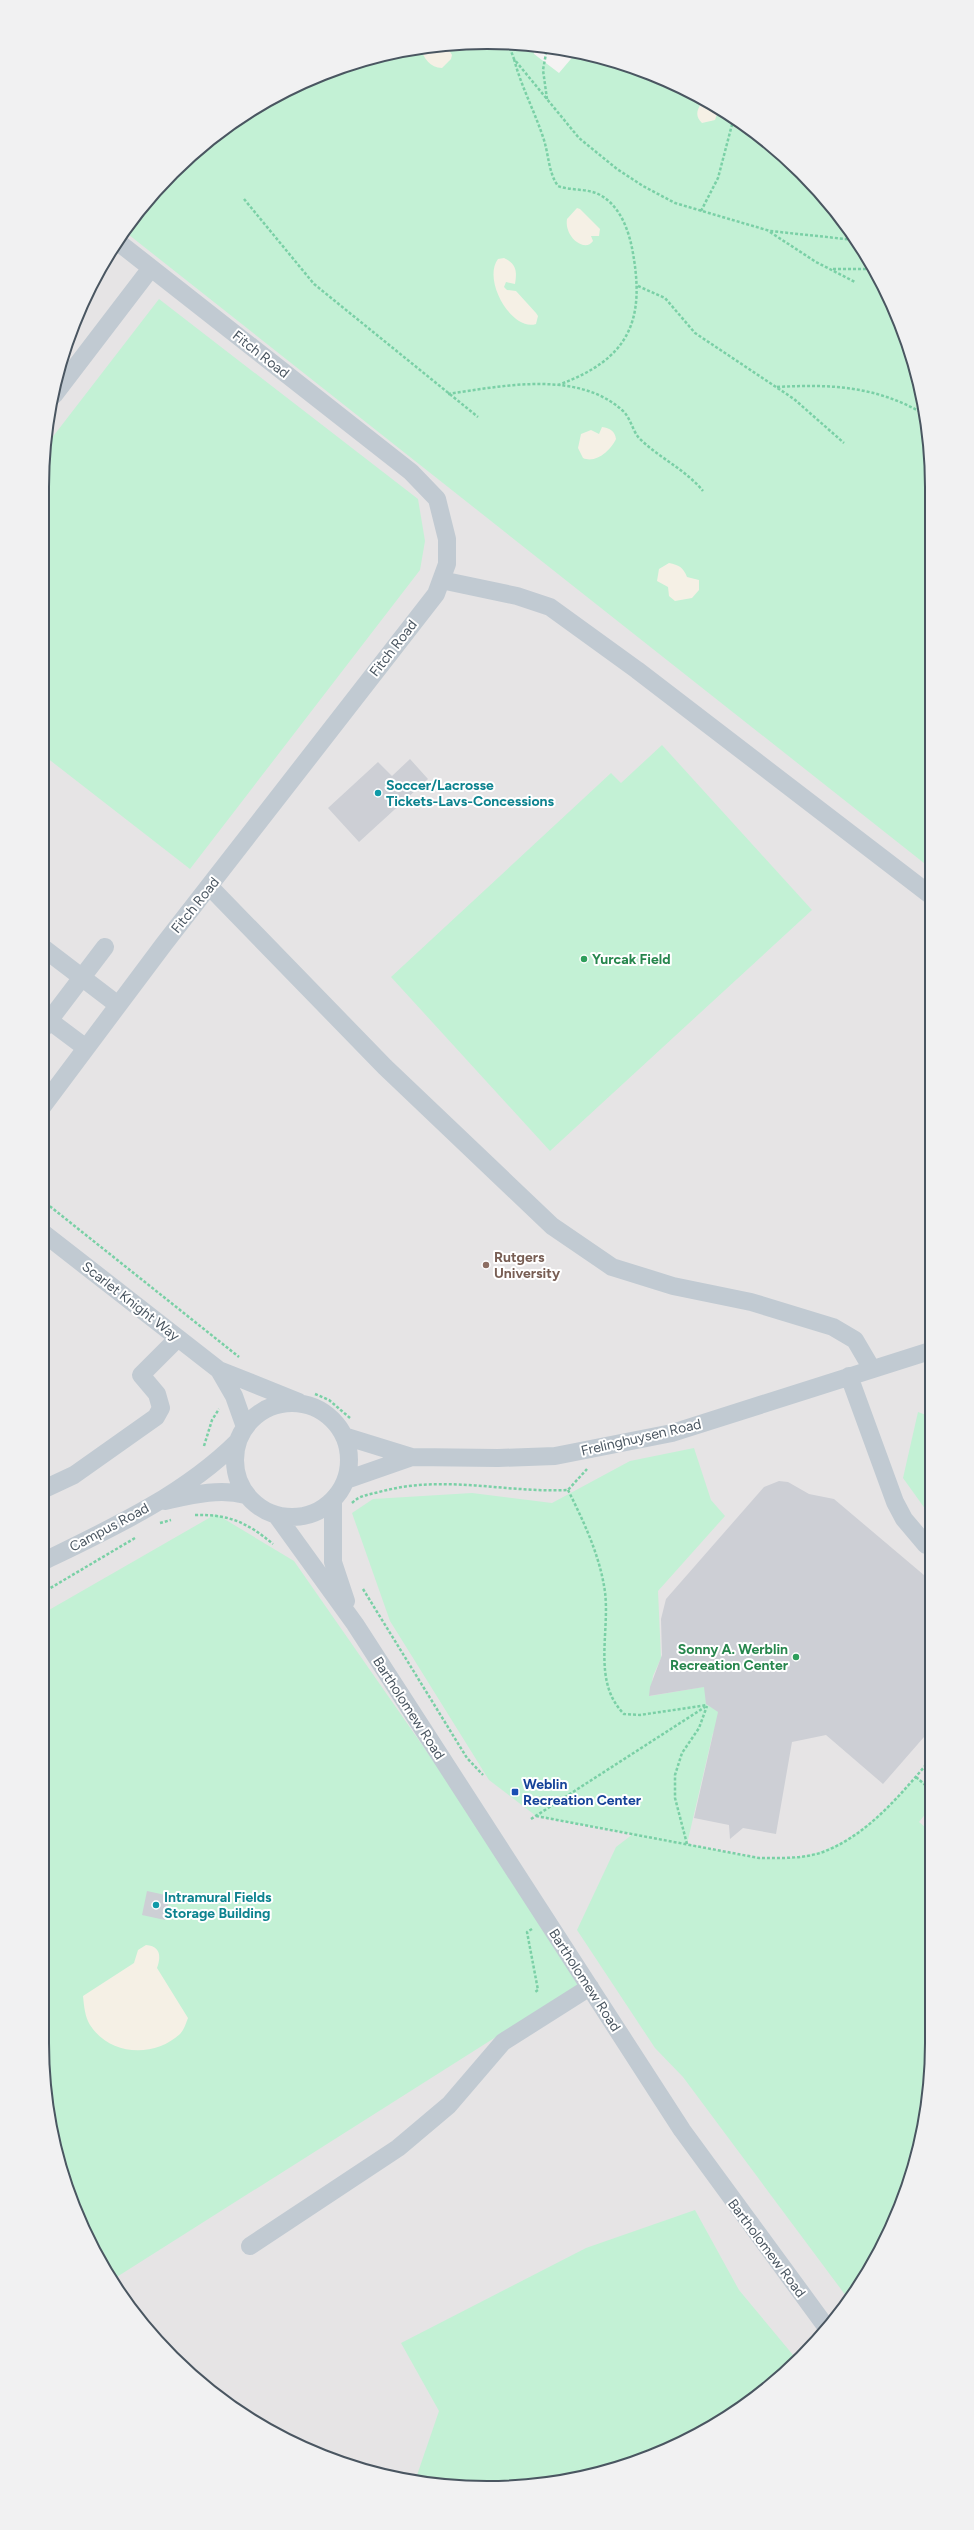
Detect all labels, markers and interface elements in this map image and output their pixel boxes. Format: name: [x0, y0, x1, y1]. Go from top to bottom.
street label: Fitch Road: [229, 327, 292, 382]
street label: Fitch Road: [366, 617, 421, 680]
place label: Soccer/Lacrosse Tickets-Lavs-Concessions: [386, 777, 555, 810]
marker: Soccer/Lacrosse Tickets-Lavs-Concessions: [373, 788, 383, 798]
street label: Fitch Road: [168, 874, 223, 937]
place label: Yurcak Field: [592, 951, 671, 968]
marker: Yurcak Field: [579, 954, 589, 964]
place label: Rutgers University: [494, 1249, 561, 1282]
street label: Scarlet Knight Way: [79, 1258, 183, 1345]
marker: Rutgers University: [481, 1260, 491, 1270]
street label: Frelinghuysen Road: [579, 1415, 703, 1460]
street label: Campus Road: [67, 1499, 152, 1555]
place label: Sonny A. Werblin Recreation Center: [670, 1641, 789, 1674]
marker: Sonny A. Werblin Recreation Center: [791, 1652, 801, 1662]
street label: Bartholomew Road: [369, 1654, 448, 1763]
place label: Weblin Recreation Center: [523, 1776, 642, 1809]
marker: Weblin Recreation Center: [510, 1787, 520, 1797]
place label: Intramural Fields Storage Building: [164, 1889, 272, 1922]
marker: Intramural Fields Storage Building: [151, 1900, 161, 1910]
street label: Bartholomew Road: [545, 1926, 624, 2035]
street label: Bartholomew Road: [724, 2196, 809, 2301]

